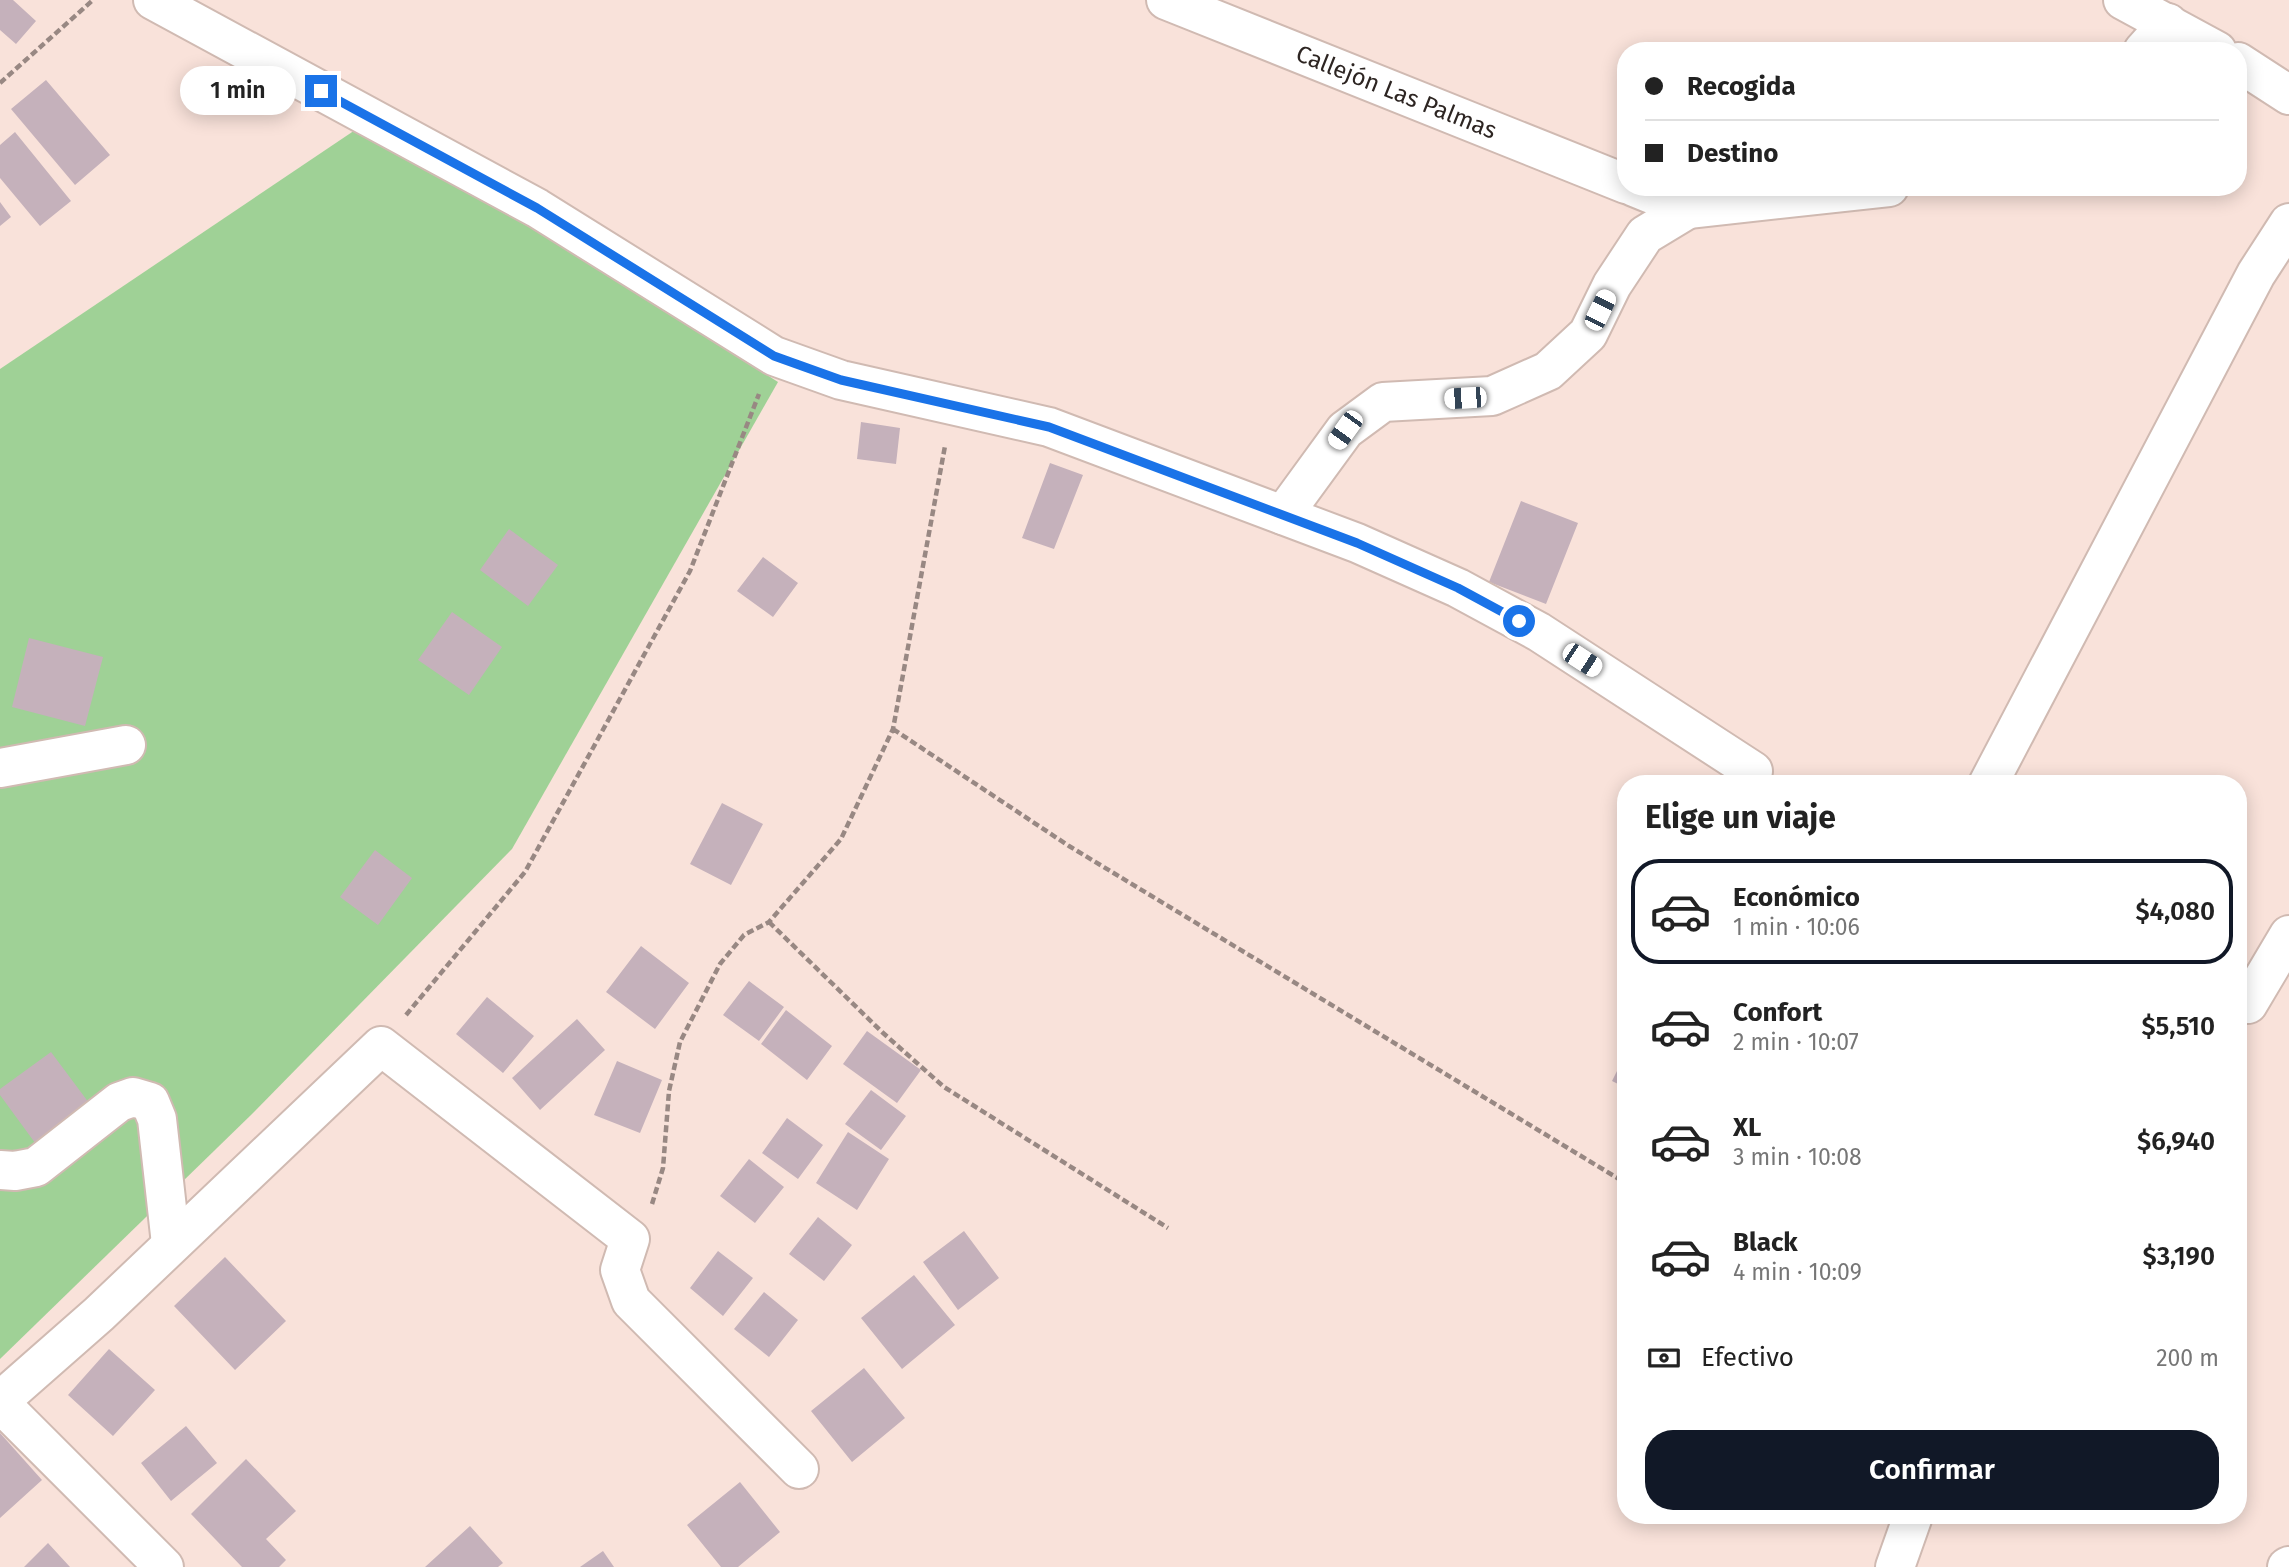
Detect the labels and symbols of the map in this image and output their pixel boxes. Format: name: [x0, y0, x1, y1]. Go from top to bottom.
street label: Callejón Las Palmas: [1292, 39, 1501, 145]
callout: 1 min: [181, 66, 296, 116]
route end: [305, 75, 337, 107]
car: [1582, 287, 1619, 333]
car: [1444, 386, 1487, 410]
car: [1325, 407, 1366, 453]
route start: [1503, 605, 1535, 637]
car: [1559, 640, 1606, 680]

